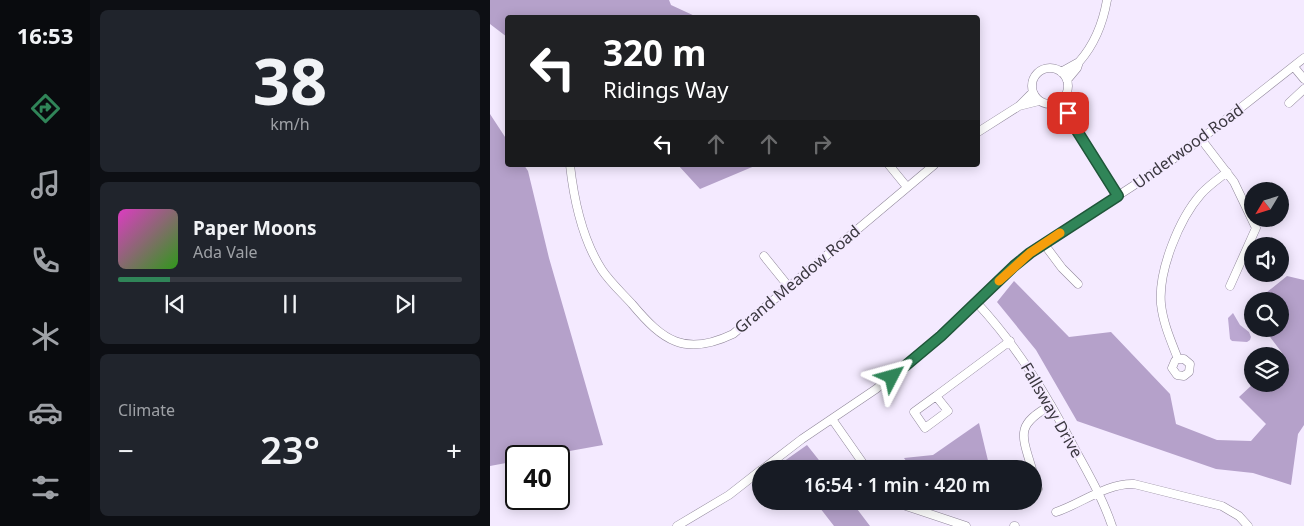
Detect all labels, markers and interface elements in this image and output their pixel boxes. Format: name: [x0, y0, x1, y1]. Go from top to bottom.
text: 16:53: [17, 20, 73, 50]
text: 320 m: [603, 29, 706, 76]
icon: left: [520, 35, 585, 100]
text: 38: [253, 36, 327, 124]
text: Ridings Way: [603, 74, 729, 104]
icon: directions: [28, 91, 63, 126]
pin: [1047, 92, 1089, 134]
street label: Underwood Road: [1128, 98, 1248, 194]
icon: arrive: [1054, 99, 1082, 127]
text: km/h: [270, 113, 310, 135]
icon: left: [649, 130, 677, 158]
icon: ahead: [702, 130, 730, 158]
icon: ahead: [755, 130, 783, 158]
icon: right: [808, 130, 836, 158]
icon: music: [28, 167, 63, 202]
north arrow: [1244, 182, 1289, 228]
map controls: [1244, 182, 1289, 392]
text: Paper Moons: [193, 215, 317, 241]
street label: Grand Meadow Road: [730, 220, 864, 338]
button: sound: [1244, 237, 1289, 282]
text: Ada Vale: [193, 241, 258, 263]
icon: phone: [28, 243, 63, 278]
icon: previous: [161, 290, 189, 318]
icon: pause: [276, 290, 304, 318]
icon: next: [391, 290, 419, 318]
button: search: [1244, 292, 1289, 337]
icon: climate: [28, 319, 63, 354]
button: layers: [1244, 347, 1289, 392]
position arrow: [865, 350, 917, 402]
street label: Fallsway Drive: [1016, 358, 1088, 462]
icon: car: [28, 395, 63, 430]
text: Climate: [118, 399, 175, 421]
text: 23°: [260, 423, 320, 475]
text: −: [118, 431, 134, 469]
text: +: [446, 431, 462, 469]
speed limit sign: 40: [505, 445, 570, 510]
icon: filters: [28, 470, 63, 505]
text: 16:54 · 1 min · 420 m: [804, 472, 990, 498]

